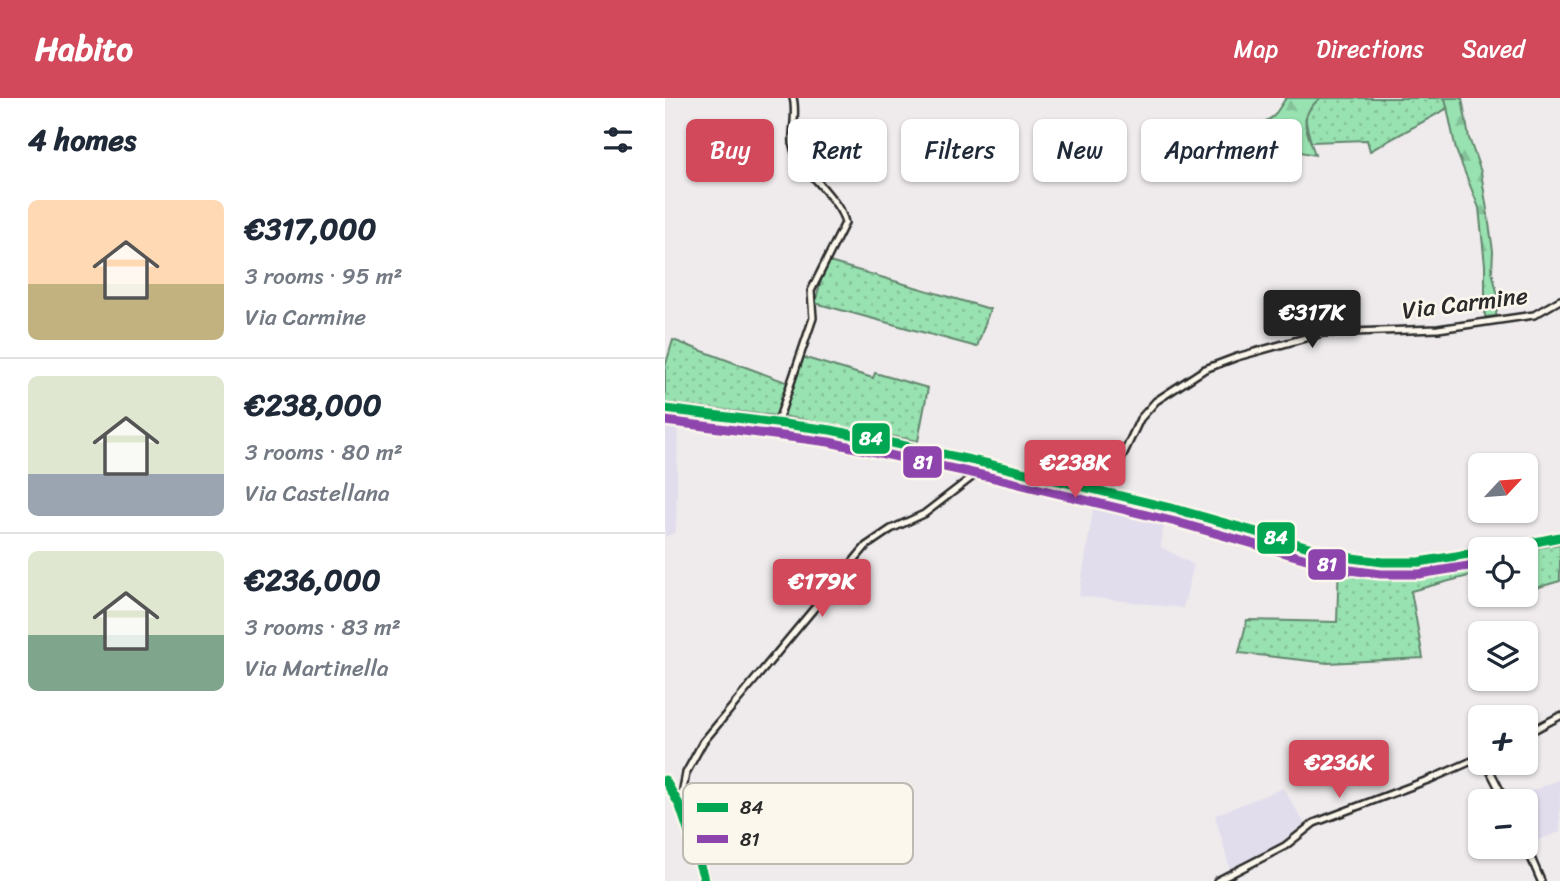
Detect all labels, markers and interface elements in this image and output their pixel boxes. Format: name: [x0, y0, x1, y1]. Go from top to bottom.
text: Habito: [35, 20, 133, 78]
text: Map: [1234, 28, 1278, 70]
text: Directions: [1316, 28, 1424, 70]
text: Saved: [1462, 28, 1525, 70]
text: 4 homes: [28, 113, 136, 167]
chip: Buy: [686, 119, 774, 182]
chip: Rent: [788, 119, 887, 182]
chip: Filters: [901, 119, 1019, 182]
chip: New: [1033, 119, 1127, 182]
chip: Apartment: [1141, 119, 1302, 182]
icon: filters: [599, 121, 637, 159]
text: €317,000: [245, 202, 376, 256]
icon: home: [84, 228, 168, 312]
text: 3 rooms · 95 m²: [245, 256, 402, 297]
street label: Via Carmine: [1400, 274, 1530, 332]
pin: €317K: [1263, 290, 1361, 350]
text: €317K: [1280, 292, 1344, 333]
text: Via Carmine: [245, 297, 366, 338]
text: €238,000: [245, 378, 382, 432]
icon: home: [84, 404, 168, 488]
line badge: 84: [851, 422, 891, 455]
text: 84: [858, 422, 883, 455]
text: 3 rooms · 80 m²: [245, 432, 403, 473]
pin: €238K: [1026, 440, 1124, 500]
text: €238K: [1040, 442, 1110, 483]
line badge: 81: [902, 445, 943, 479]
text: 81: [912, 446, 933, 479]
north arrow: [1468, 453, 1538, 523]
map controls: [1468, 453, 1538, 859]
text: Via Castellana: [245, 473, 390, 514]
line badge: 84: [1256, 521, 1296, 555]
text: 84: [1263, 521, 1288, 554]
button: locate: [1468, 537, 1538, 607]
line badge: 81: [1307, 548, 1347, 581]
text: 81: [1316, 548, 1337, 581]
text: €236,000: [245, 553, 381, 607]
pin: €179K: [773, 560, 871, 619]
text: €179K: [789, 561, 855, 602]
icon: home: [84, 579, 168, 663]
text: 3 rooms · 83 m²: [245, 607, 401, 648]
button: layers: [1468, 621, 1538, 691]
text: Via Martinella: [245, 648, 389, 689]
button: +: [1468, 705, 1538, 775]
pin: €236K: [1290, 740, 1388, 800]
text: €236K: [1305, 742, 1373, 783]
legend: [683, 783, 913, 864]
button: −: [1468, 789, 1538, 859]
text: 84: [740, 791, 763, 824]
text: 81: [740, 823, 760, 856]

